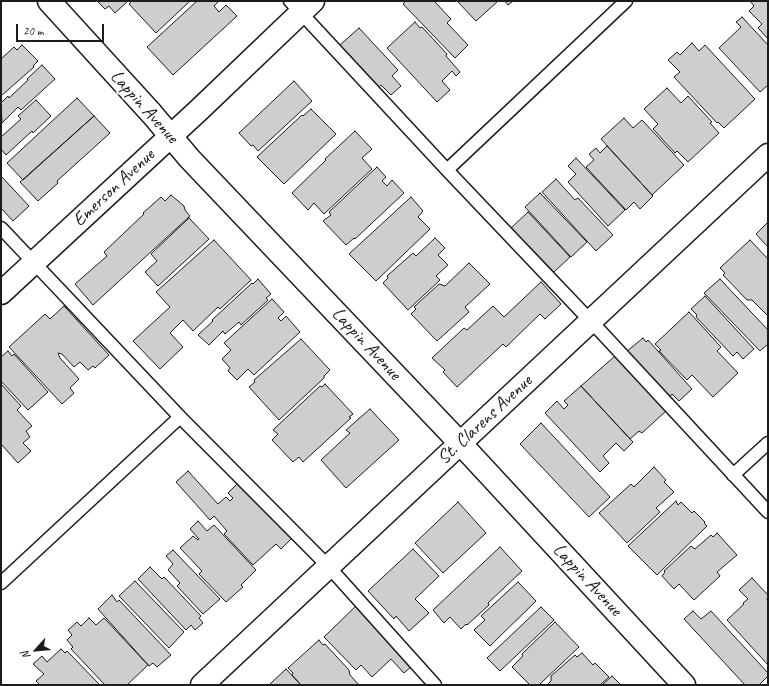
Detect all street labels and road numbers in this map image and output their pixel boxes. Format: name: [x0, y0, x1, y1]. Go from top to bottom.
street label: Lappin Avenue: [105, 66, 183, 148]
street label: Emerson Avenue: [68, 144, 160, 232]
street label: Lappin Avenue: [327, 303, 405, 385]
street label: St. Clarens Avenue: [433, 370, 537, 470]
street label: Lappin Avenue: [548, 539, 626, 621]

